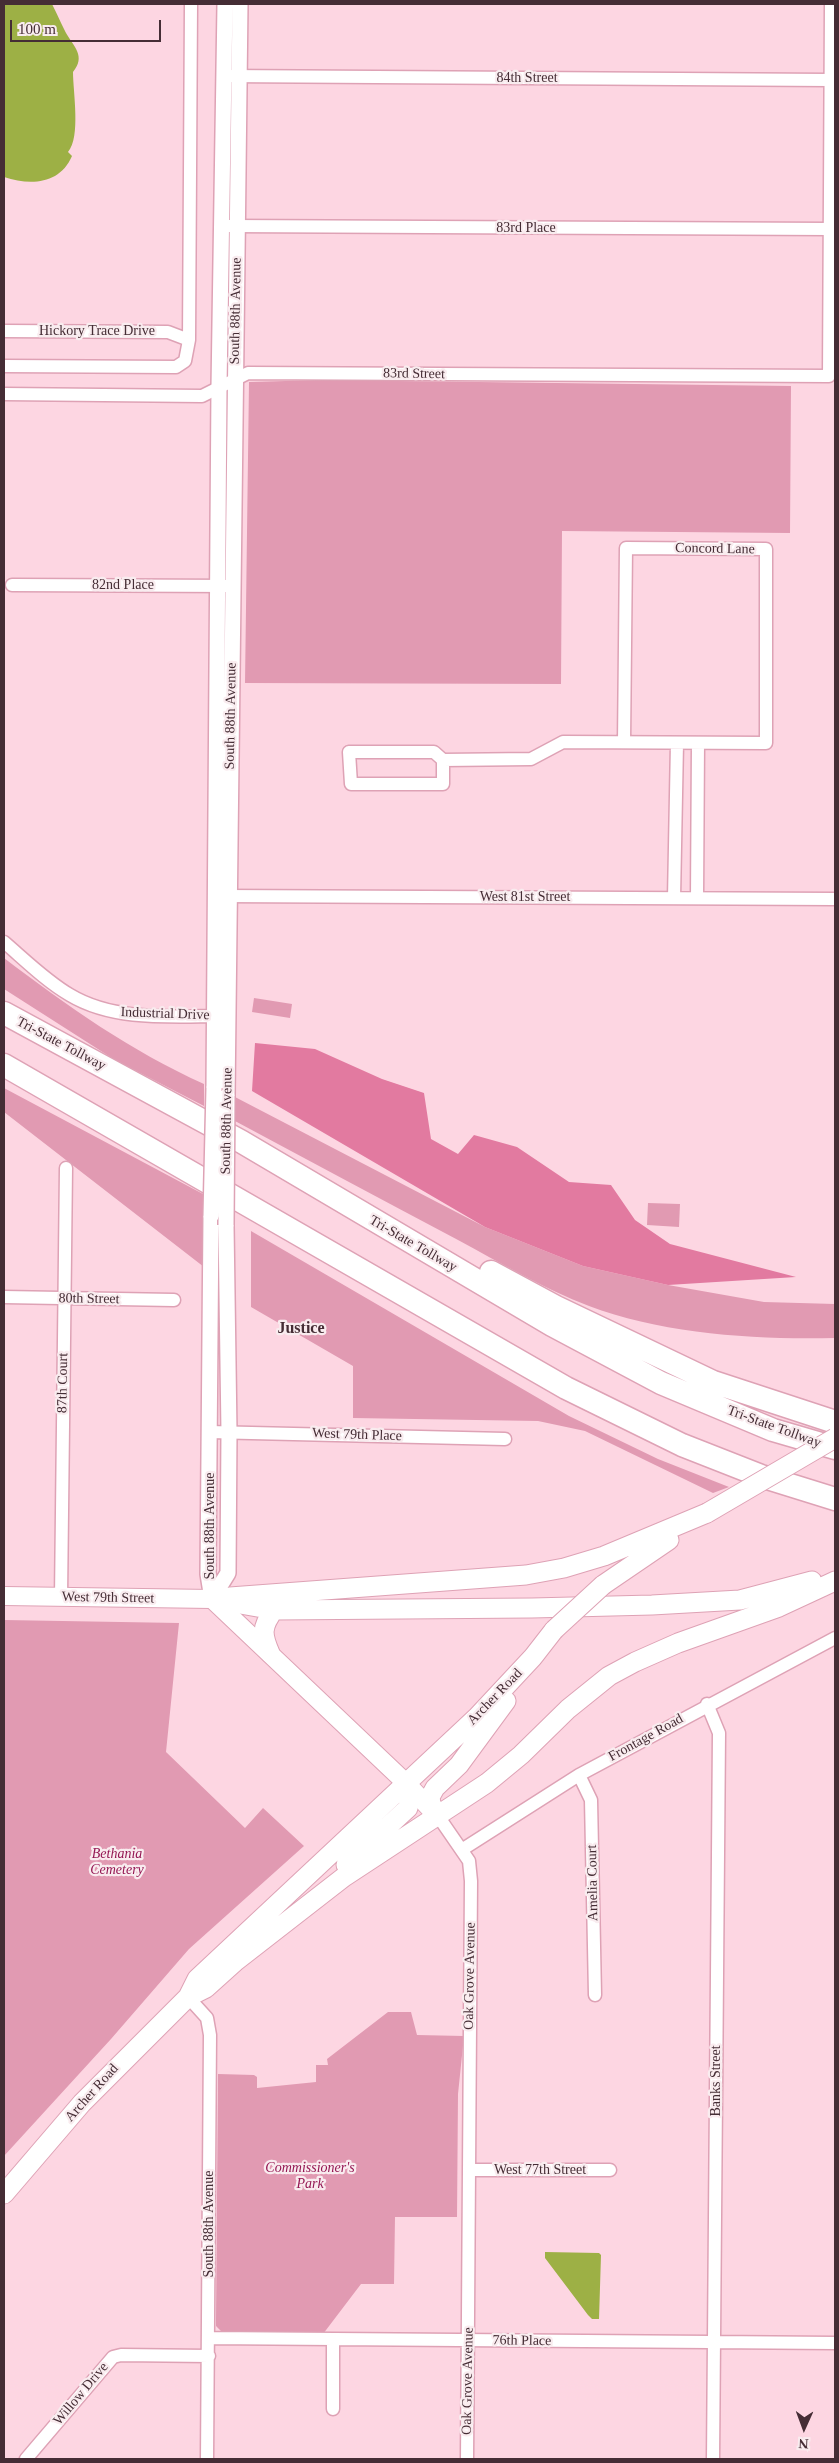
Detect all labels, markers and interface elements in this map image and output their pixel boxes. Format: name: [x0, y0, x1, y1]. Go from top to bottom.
scale bar: [12, 10, 164, 42]
text: 100 m: [18, 21, 56, 37]
street label: 84th Street: [496, 70, 558, 86]
street label: 83rd Place: [496, 220, 556, 236]
street label: South 88th Avenue: [227, 257, 245, 365]
street label: Hickory Trace Drive: [39, 323, 155, 339]
street label: 83rd Street: [383, 365, 445, 383]
street label: Concord Lane: [675, 540, 755, 558]
street label: 82nd Place: [92, 577, 154, 593]
street label: South 88th Avenue: [222, 662, 240, 770]
street label: West 81st Street: [480, 889, 570, 905]
street label: Industrial Drive: [120, 1004, 210, 1024]
street label: Tri-State Tollway: [14, 1013, 108, 1075]
street label: South 88th Avenue: [218, 1067, 236, 1175]
street label: Tri-State Tollway: [366, 1212, 460, 1276]
street label: 80th Street: [58, 1290, 120, 1308]
district label: Justice: [277, 1319, 325, 1339]
street label: 87th Court: [54, 1353, 72, 1413]
street label: Tri-State Tollway: [725, 1402, 823, 1452]
street label: West 79th Place: [312, 1425, 402, 1445]
street label: South 88th Avenue: [202, 1472, 218, 1580]
street label: West 79th Street: [62, 1589, 154, 1607]
street label: Archer Road: [464, 1665, 526, 1729]
street label: Frontage Road: [606, 1711, 686, 1765]
street label: Amelia Court: [584, 1845, 602, 1921]
park label: Bethania Cemetery: [90, 1846, 144, 1878]
street label: Oak Grove Avenue: [461, 1922, 479, 2030]
street label: Banks Street: [708, 2045, 724, 2117]
street label: Archer Road: [62, 2061, 122, 2125]
park label: Commissioner's Park: [265, 2160, 355, 2192]
street label: West 77th Street: [494, 2162, 586, 2178]
street label: South 88th Avenue: [201, 2170, 217, 2278]
street label: Oak Grove Avenue: [459, 2327, 477, 2435]
street label: 76th Place: [493, 2332, 551, 2350]
street label: Willow Drive: [50, 2359, 112, 2429]
north arrow: [779, 2403, 829, 2453]
text: N: [798, 2436, 809, 2451]

